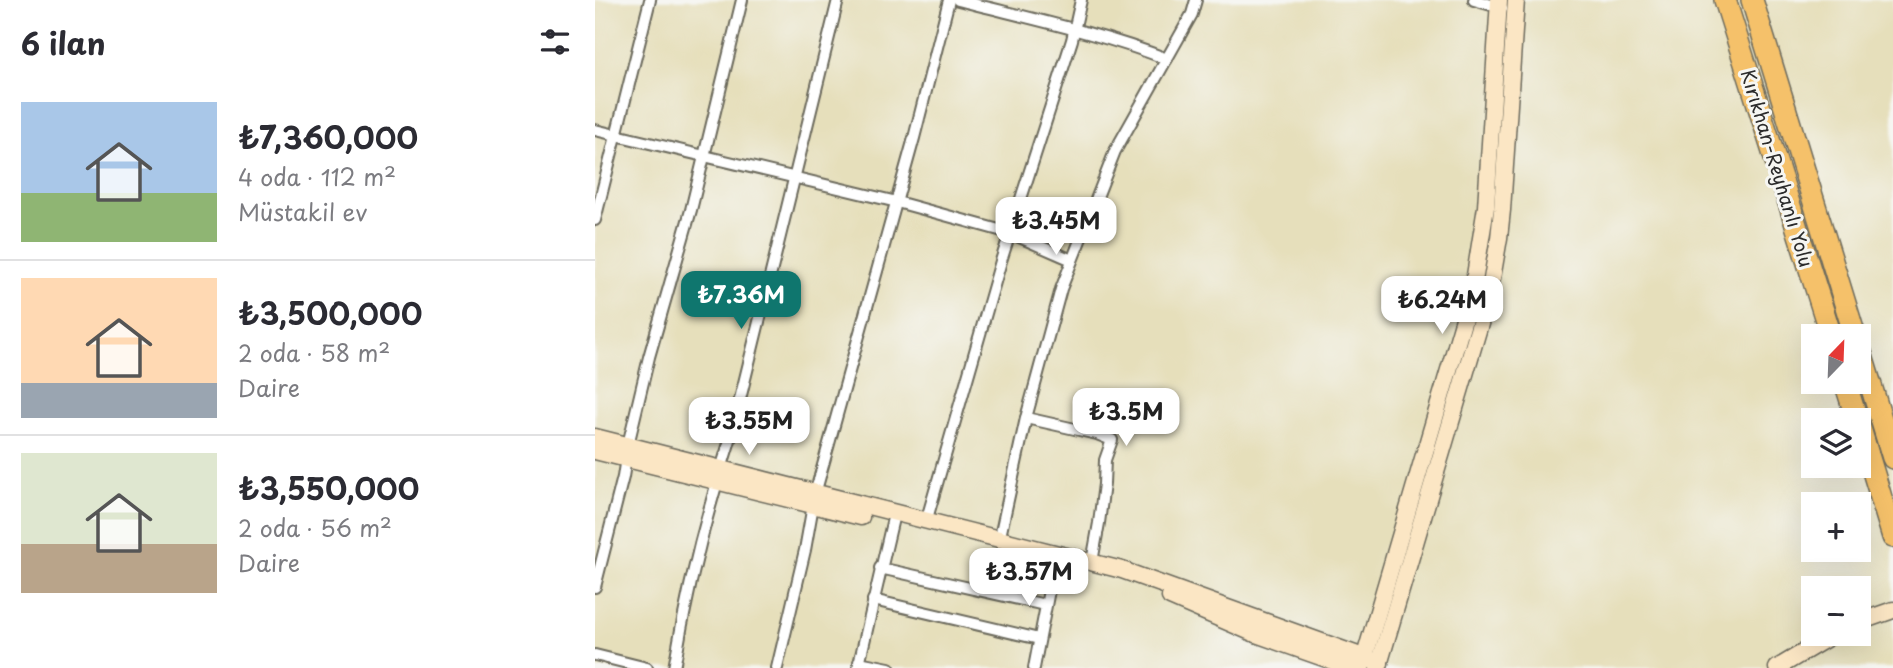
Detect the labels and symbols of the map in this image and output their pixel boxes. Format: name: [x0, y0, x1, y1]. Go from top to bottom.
street label: Kırıkhan-Reyhanlı Yolu: [1735, 66, 1821, 270]
pin: ₺3.45M: [999, 198, 1113, 257]
pin: ₺7.36M: [684, 272, 798, 331]
pin: ₺6.24M: [1385, 276, 1499, 336]
north arrow: [1801, 324, 1871, 394]
pin: ₺3.5M: [1077, 388, 1175, 448]
pin: ₺3.55M: [692, 398, 806, 457]
pin: ₺3.57M: [972, 548, 1086, 608]

